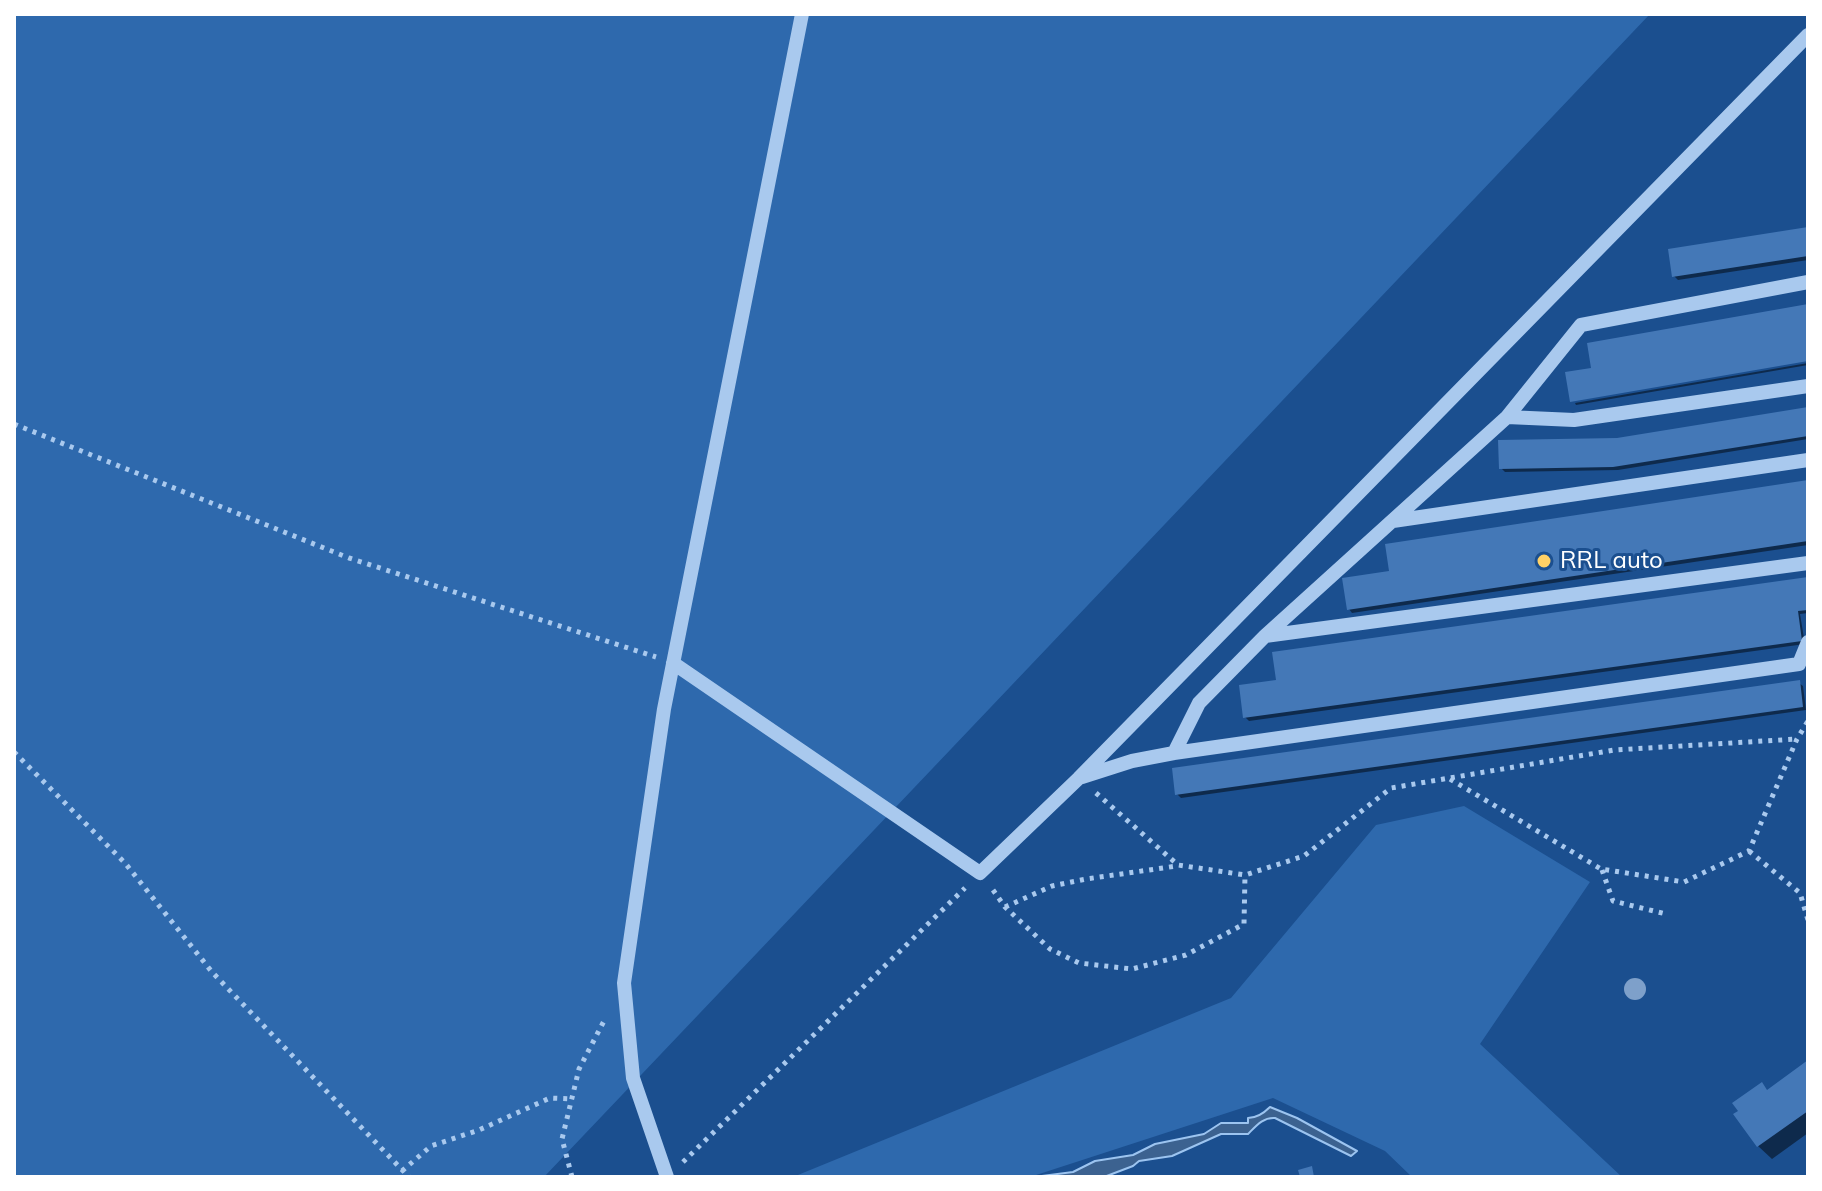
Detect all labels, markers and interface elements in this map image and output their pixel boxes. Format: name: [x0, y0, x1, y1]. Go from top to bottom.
place label: RRL auto: [1560, 547, 1663, 575]
marker: RRL auto: [1535, 552, 1553, 570]

